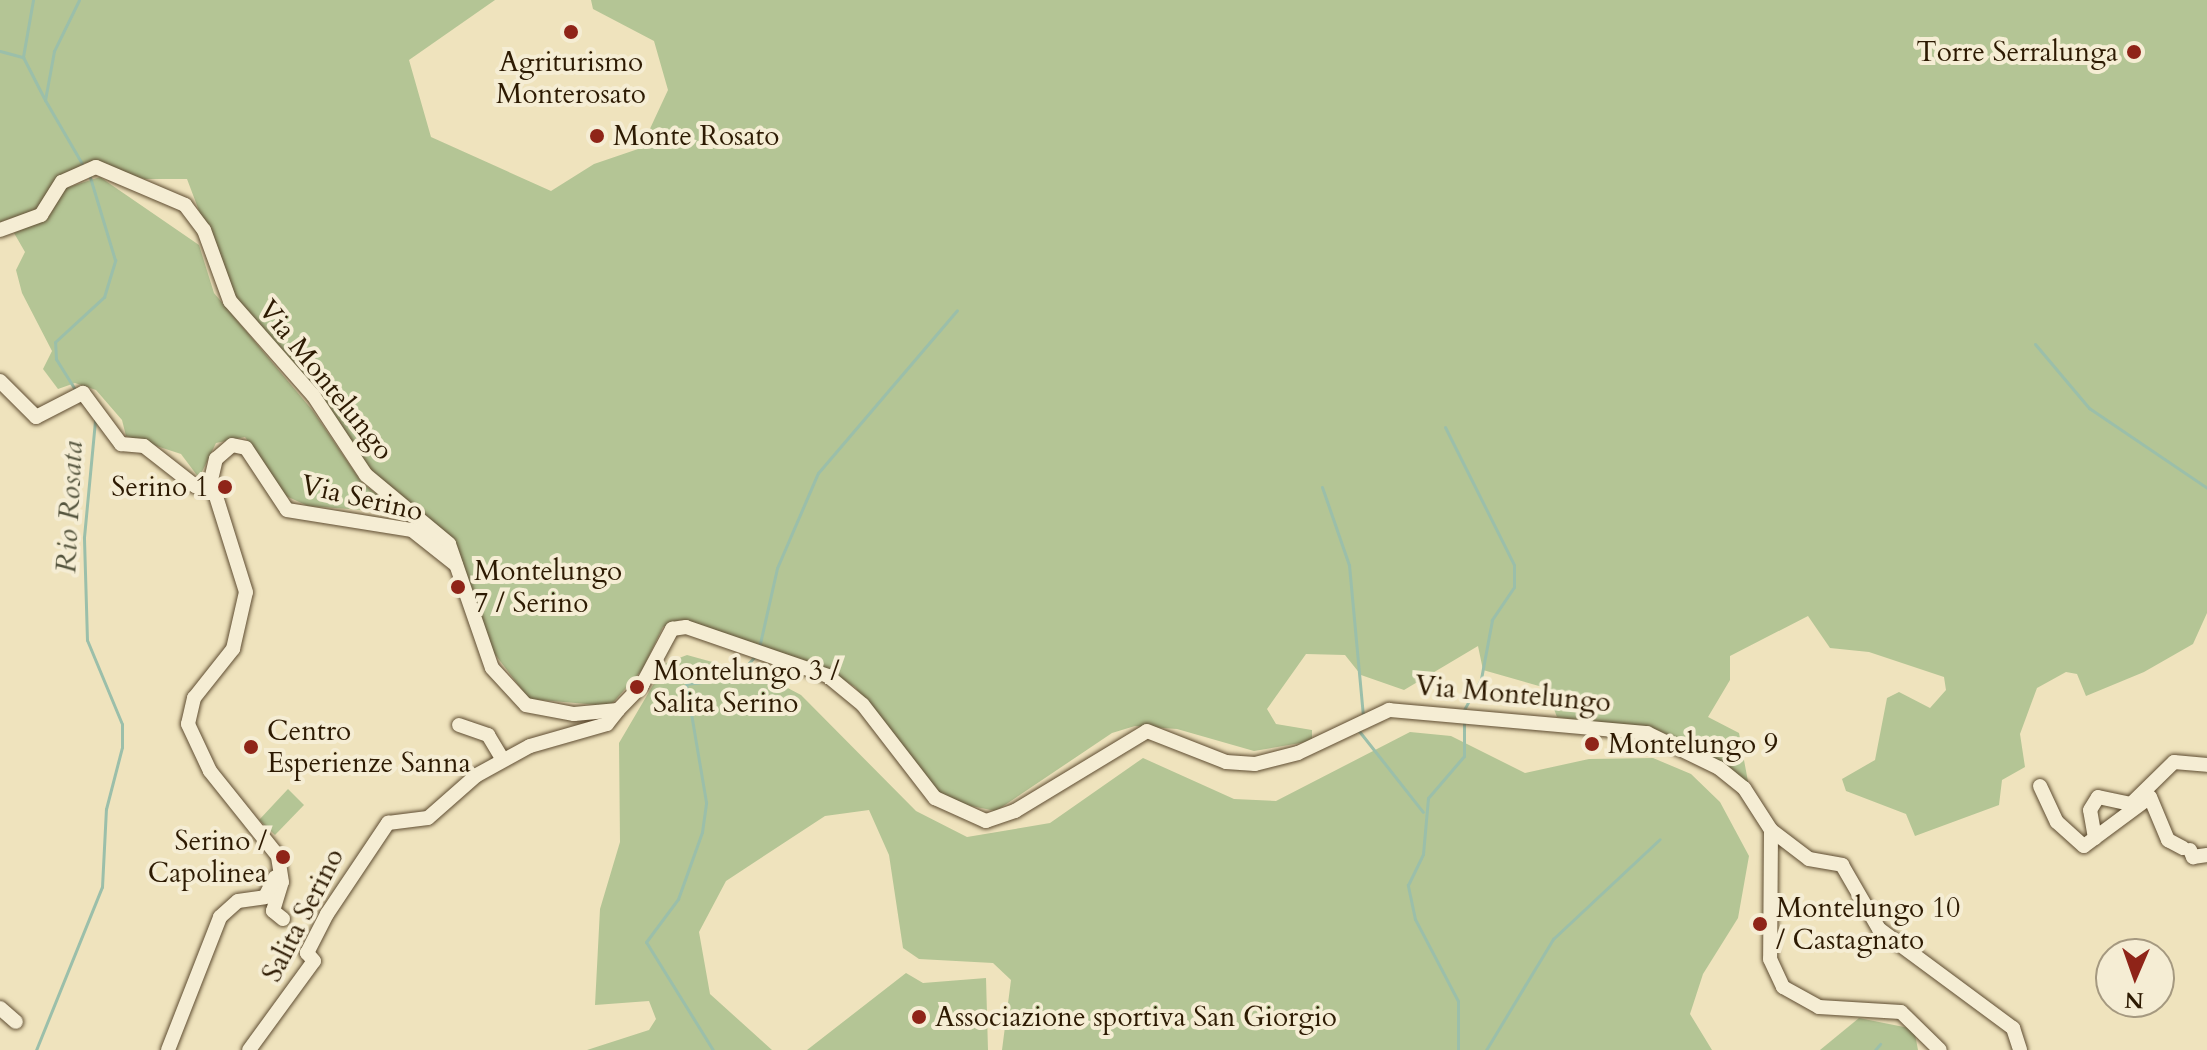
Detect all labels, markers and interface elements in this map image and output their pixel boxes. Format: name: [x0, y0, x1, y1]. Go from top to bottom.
marker: Agriturismo Monterosato: [562, 23, 580, 41]
place label: Torre Serralunga: [1916, 35, 2118, 69]
marker: Torre Serralunga: [2125, 43, 2143, 61]
place label: Agriturismo Monterosato: [496, 45, 646, 111]
place label: Monte Rosato: [613, 119, 779, 153]
marker: Monte Rosato: [588, 127, 606, 145]
street label: Via Montelungo: [251, 293, 401, 467]
water label: Rio Rosata: [49, 440, 91, 574]
street label: Via Serino: [298, 468, 426, 528]
place label: Serino 1: [111, 470, 209, 504]
marker: Serino 1: [216, 478, 234, 496]
place label: Montelungo 7 / Serino: [474, 554, 622, 620]
marker: Montelungo 7 / Serino: [449, 578, 467, 596]
place label: Montelungo 3 / Salita Serino: [653, 654, 840, 720]
street label: Via Montelungo: [1414, 669, 1612, 719]
marker: Montelungo 3 / Salita Serino: [628, 678, 646, 696]
place label: Centro Esperienze Sanna: [267, 714, 471, 780]
place label: Montelungo 9: [1608, 727, 1778, 761]
marker: Montelungo 9: [1583, 735, 1601, 753]
marker: Centro Esperienze Sanna: [242, 738, 260, 756]
place label: Serino / Capolinea: [148, 824, 267, 890]
street label: Salita Serino: [255, 843, 351, 987]
marker: Serino / Capolinea: [274, 848, 292, 866]
place label: Montelungo 10 / Castagnato: [1776, 891, 1960, 957]
marker: Montelungo 10 / Castagnato: [1751, 915, 1769, 933]
north arrow: [2095, 938, 2175, 1018]
text: N: [2124, 985, 2144, 1015]
place label: Associazione sportiva San Giorgio: [935, 1000, 1337, 1034]
marker: Associazione sportiva San Giorgio: [910, 1008, 928, 1026]

